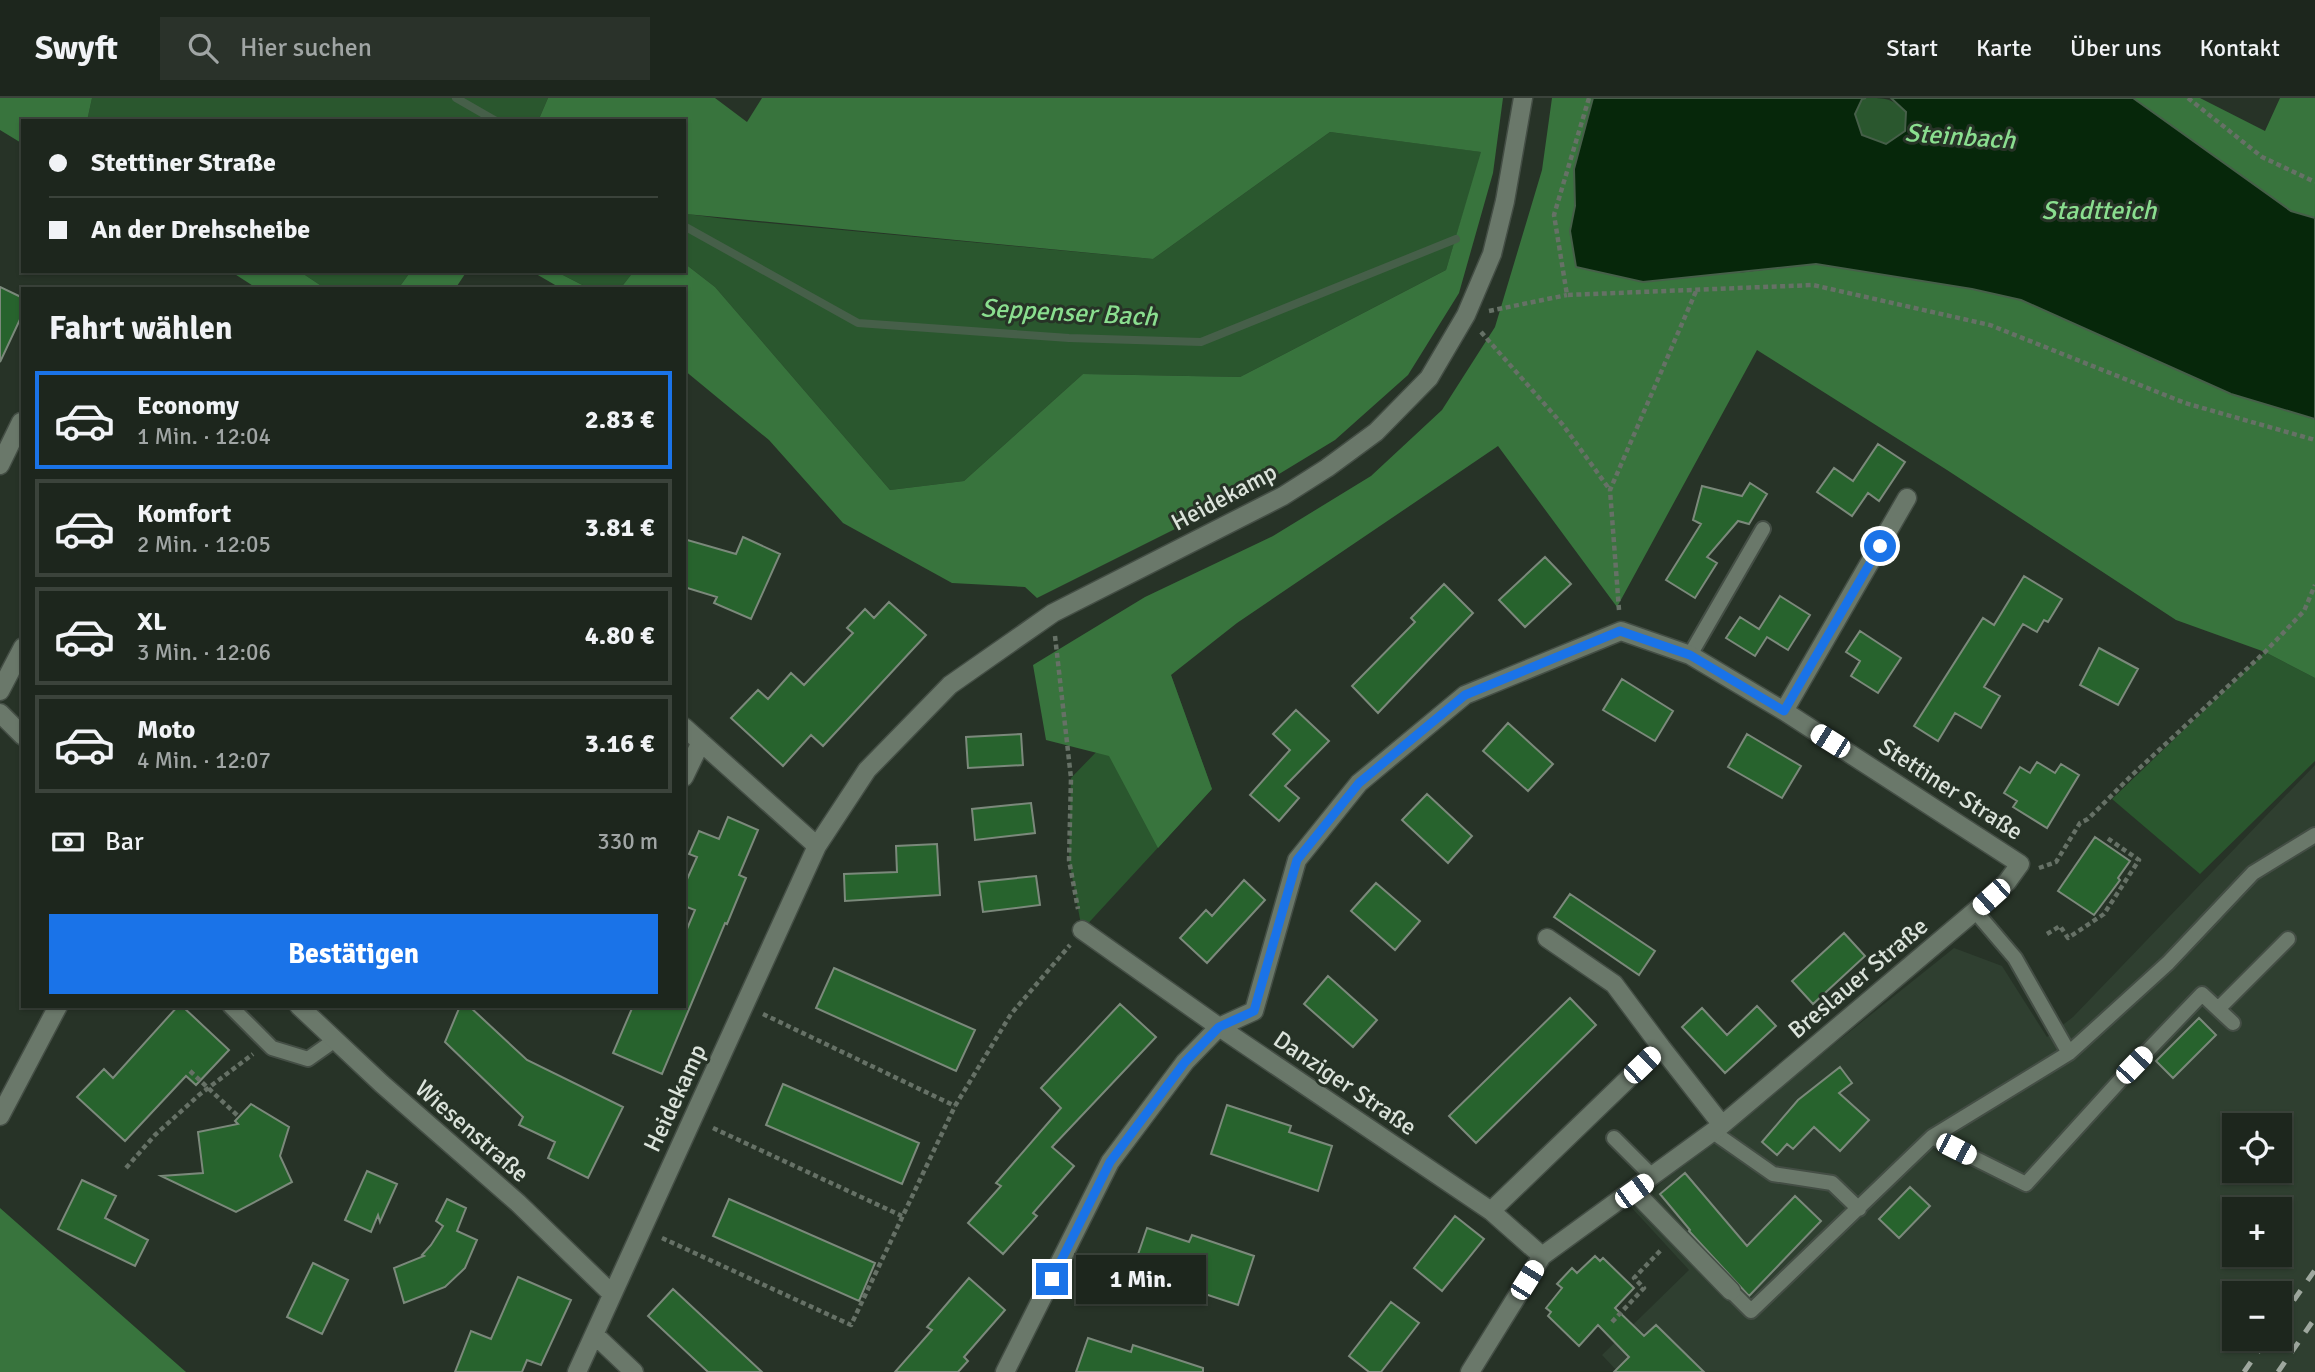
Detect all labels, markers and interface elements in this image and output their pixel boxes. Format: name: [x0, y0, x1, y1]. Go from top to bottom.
search box: [160, 17, 650, 80]
text: Swyft: [35, 28, 118, 69]
icon: search: [184, 29, 222, 67]
text: Hier suchen: [240, 32, 372, 64]
text: Start: [1886, 33, 1938, 63]
text: Karte: [1976, 33, 2032, 63]
text: Über uns: [2070, 33, 2162, 63]
text: Kontakt: [2200, 33, 2280, 63]
water label: Steinbach: [1904, 117, 2017, 157]
text: Stettiner Straße: [91, 147, 276, 179]
water label: Stadtteich: [2042, 195, 2157, 227]
text: An der Drehscheibe: [91, 214, 310, 246]
water label: Seppenser Bach: [980, 292, 1159, 334]
text: Fahrt wählen: [49, 309, 233, 348]
icon: car: [53, 389, 116, 452]
text: Economy: [137, 390, 239, 422]
text: 2.83 €: [585, 404, 654, 436]
text: 1 Min. · 12:04: [137, 422, 271, 451]
street label: Heidekamp: [1166, 457, 1282, 537]
icon: car: [53, 497, 116, 560]
text: Komfort: [137, 498, 231, 530]
text: 3.81 €: [585, 512, 654, 544]
text: 2 Min. · 12:05: [137, 530, 271, 559]
route start: [1864, 530, 1896, 562]
icon: car: [53, 605, 116, 668]
text: XL: [137, 606, 167, 638]
text: 4.80 €: [585, 620, 654, 652]
text: 3 Min. · 12:06: [137, 638, 271, 667]
icon: car: [53, 713, 116, 776]
text: Moto: [137, 714, 195, 746]
car: [1807, 721, 1854, 761]
text: 3.16 €: [585, 728, 654, 760]
street label: Stettiner Straße: [1873, 731, 2029, 847]
text: 4 Min. · 12:07: [137, 746, 271, 775]
icon: cash: [49, 823, 87, 861]
text: Bar: [105, 826, 143, 858]
text: 330 m: [597, 827, 658, 856]
car: [1969, 875, 2014, 919]
street label: Breslauer Straße: [1782, 911, 1934, 1045]
button: Bestätigen: [49, 914, 658, 994]
street label: Danziger Straße: [1268, 1024, 1422, 1142]
street label: Heidekamp: [637, 1039, 713, 1157]
car: [1620, 1043, 1665, 1087]
car: [2112, 1043, 2157, 1087]
street label: Wiesenstraße: [409, 1073, 535, 1189]
map controls: [2222, 1113, 2292, 1351]
button: locate: [2222, 1113, 2292, 1183]
car: [1933, 1130, 1980, 1168]
car: [1611, 1170, 1658, 1212]
button: +: [2222, 1197, 2292, 1267]
callout: 1 Min.: [1076, 1254, 1206, 1304]
car: [1507, 1257, 1548, 1303]
route end: [1036, 1263, 1068, 1295]
text: 1 Min.: [1110, 1265, 1172, 1294]
button: −: [2222, 1281, 2292, 1351]

